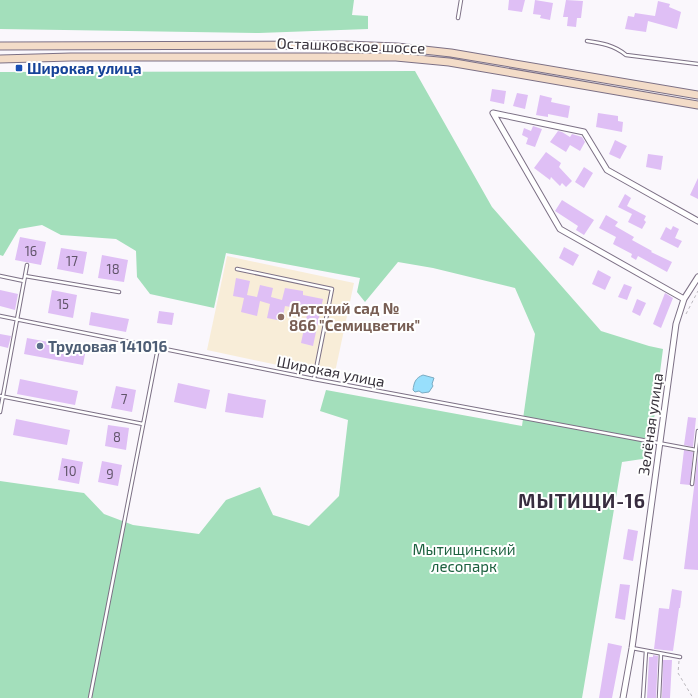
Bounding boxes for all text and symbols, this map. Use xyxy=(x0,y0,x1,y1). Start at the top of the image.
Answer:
street label: Осташковское шоссе xyxy=(276,33,426,57)
place label: Широкая улица xyxy=(27,59,141,77)
marker: Широкая улица xyxy=(14,63,24,73)
house number: 16 xyxy=(25,243,37,259)
house number: 17 xyxy=(66,253,78,269)
house number: 18 xyxy=(106,261,120,277)
house number: 15 xyxy=(57,296,69,312)
place label: Детский сад № 866 "Семицветик" xyxy=(289,299,420,334)
marker: Детский сад № 866 "Семицветик" xyxy=(276,312,286,322)
place label: Трудовая 141016 xyxy=(48,337,167,355)
marker: Трудовая 141016 xyxy=(35,341,45,351)
street label: Широкая улица xyxy=(275,352,387,391)
street label: Зелёная улица xyxy=(634,372,667,477)
house number: 7 xyxy=(121,391,128,407)
house number: 8 xyxy=(113,429,121,445)
house number: 10 xyxy=(63,463,77,479)
house number: 9 xyxy=(106,466,114,482)
district label: МЫТИЩИ-16 xyxy=(518,489,646,512)
park label: Мытищинский лесопарк xyxy=(412,540,516,575)

